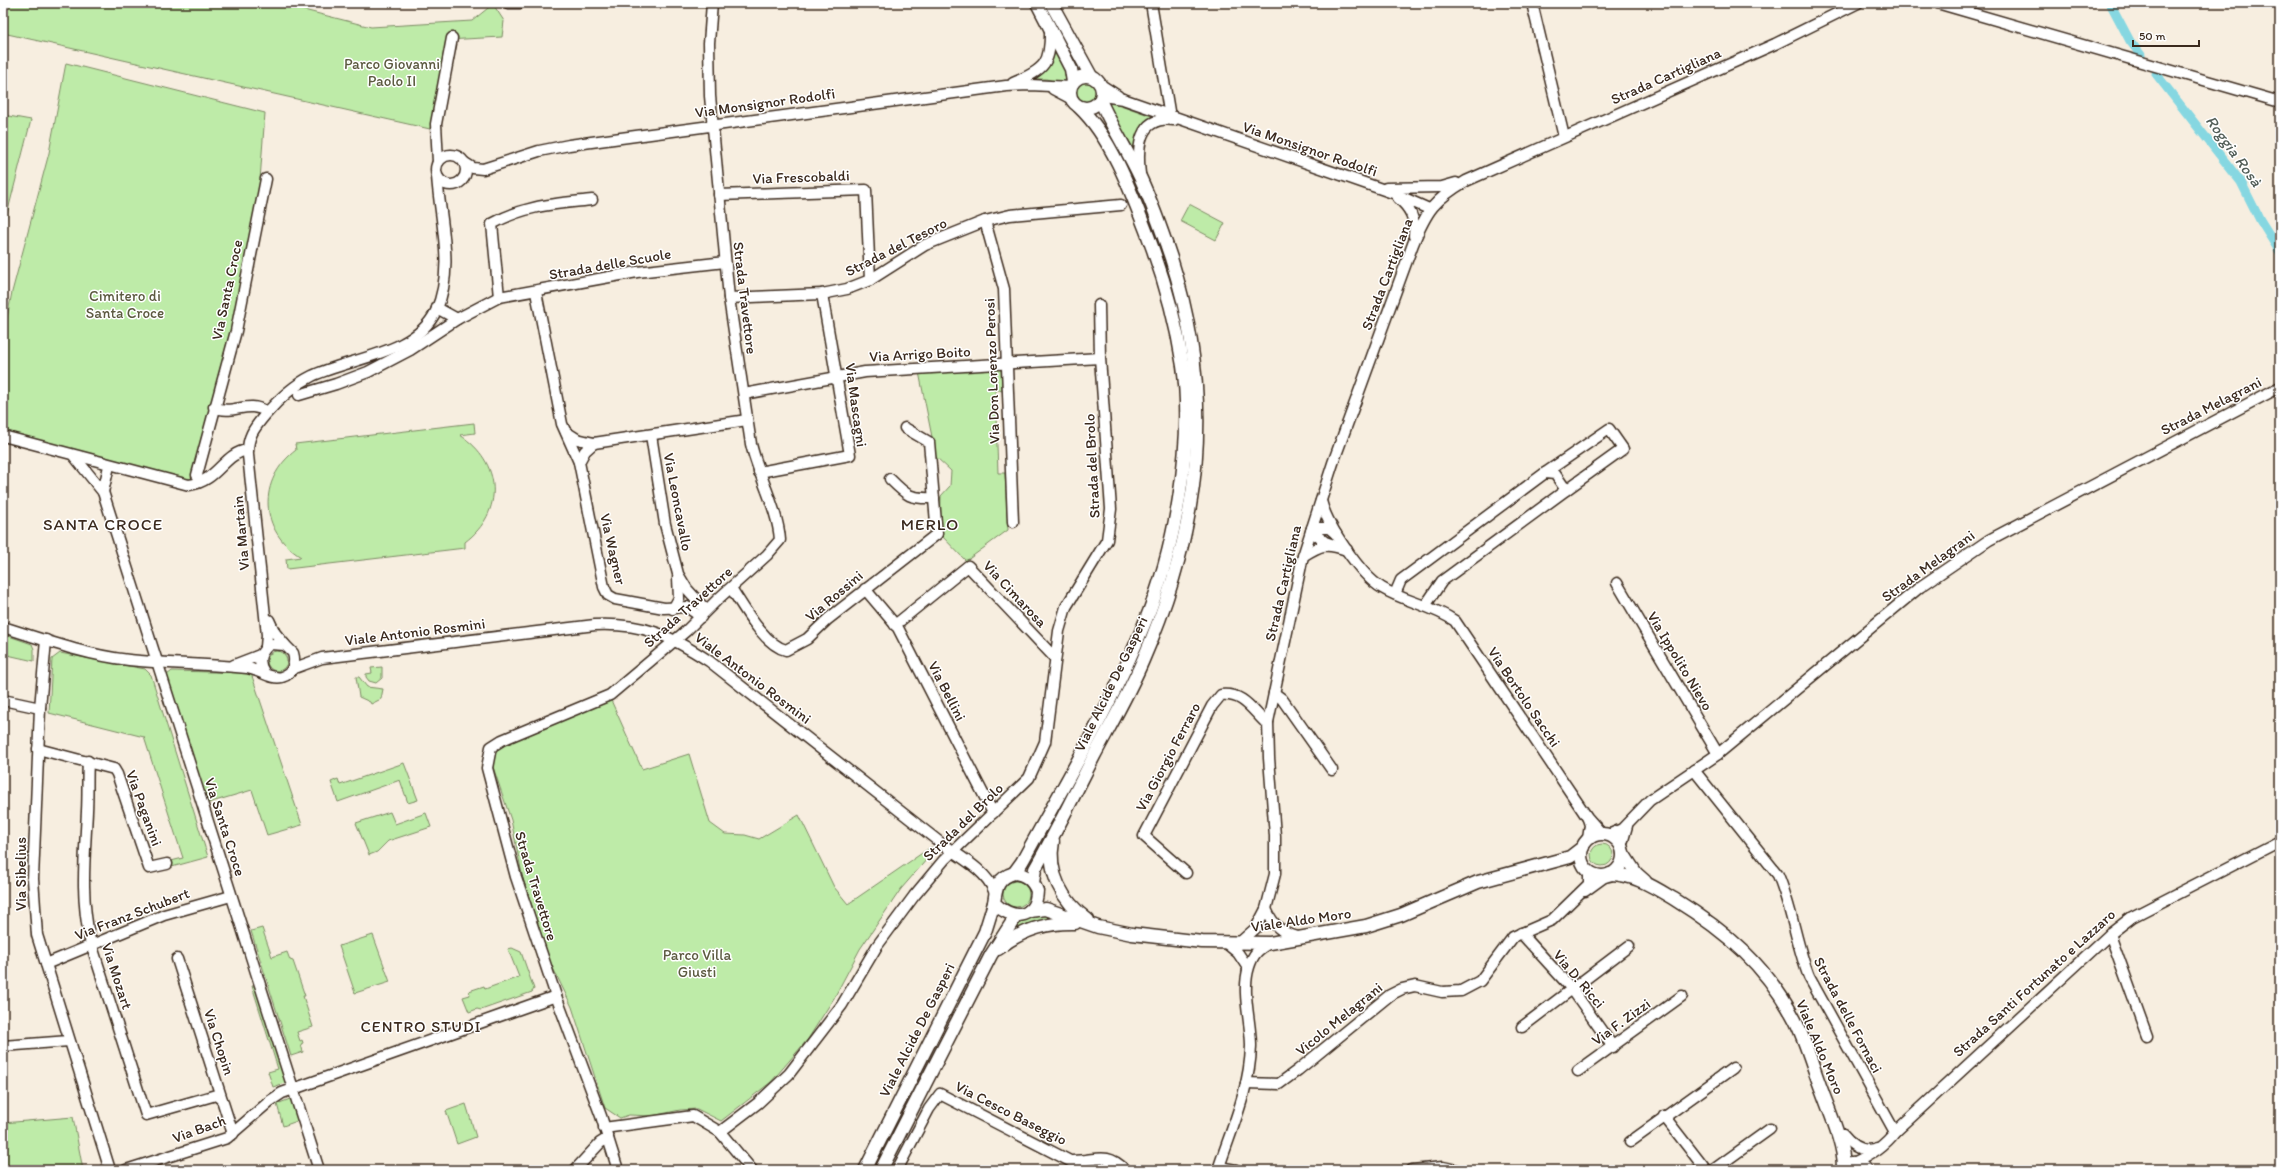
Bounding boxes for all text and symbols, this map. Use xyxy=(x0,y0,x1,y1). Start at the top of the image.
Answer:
scale bar xyxy=(2133,22,2199,48)
text: 50 m xyxy=(2139,29,2165,43)
street label: Strada Cartigliana xyxy=(1608,44,1724,108)
park label: Parco Giovanni Paolo II xyxy=(344,55,440,90)
street label: Via Monsignor Rodolfi xyxy=(694,84,836,122)
water label: Roggia Rosà xyxy=(2202,112,2267,191)
street label: Via Monsignor Rodolfi xyxy=(1240,117,1380,181)
street label: Via Frescobaldi xyxy=(752,166,850,188)
street label: Strada del Tesoro xyxy=(842,214,950,280)
street label: Strada Cartigliana xyxy=(1357,215,1417,333)
street label: Via Santa Croce xyxy=(208,238,246,342)
street label: Strada Travettore xyxy=(729,241,761,355)
street label: Strada delle Scuole xyxy=(548,244,672,284)
park label: Cimitero di Santa Croce xyxy=(86,287,164,322)
street label: Via Don Lorenzo Perosi xyxy=(980,298,1004,444)
street label: Via Arrigo Boito xyxy=(869,342,971,366)
street label: Via Mascagni xyxy=(841,362,871,448)
street label: Strada Melagrani xyxy=(2158,373,2264,439)
street label: Strada del Brolo xyxy=(1080,413,1104,519)
street label: Via Leoncavallo xyxy=(660,451,696,553)
street label: Via Martain xyxy=(229,494,253,571)
street label: Via Wagner xyxy=(596,511,630,587)
district label: SANTA CROCE xyxy=(43,514,163,534)
district label: MERLO xyxy=(901,514,959,534)
street label: Strada Cartigliana xyxy=(1261,523,1305,643)
street label: Strada Melagrani xyxy=(1878,526,1978,606)
street label: Via Cimarosa xyxy=(979,557,1051,631)
street label: Strada Travettore xyxy=(640,562,736,652)
street label: Via Rossini xyxy=(801,567,867,625)
street label: Via Ippolito Nievo xyxy=(1643,608,1717,714)
street label: Viale Antonio Rosmini xyxy=(344,614,486,650)
street label: Viale Alcide De Gasperi xyxy=(1070,614,1152,754)
street label: Viale Antonio Rosmini xyxy=(691,628,815,728)
street label: Via Bortolo Sacchi xyxy=(1484,644,1564,750)
street label: Via Bellini xyxy=(924,658,970,724)
street label: Via Giorgio Ferraro xyxy=(1132,700,1204,814)
street label: Via Paganini xyxy=(122,768,166,848)
street label: Via Santa Croce xyxy=(201,776,249,878)
street label: Strada del Brolo xyxy=(919,779,1007,865)
street label: Strada Travettore xyxy=(511,829,561,943)
street label: Via Sibelius xyxy=(12,837,30,911)
street label: Via Franz Schubert xyxy=(72,884,192,944)
street label: Viale Aldo Moro xyxy=(1250,904,1352,936)
street label: Strada Santi Fortunato e Lazzaro xyxy=(1949,905,2119,1061)
street label: Via Mozart xyxy=(98,940,136,1012)
park label: Parco Villa Giusti xyxy=(663,946,731,981)
street label: Via D. Ricci xyxy=(1549,946,1609,1012)
street label: Strada delle Fornaci xyxy=(1810,954,1886,1076)
street label: Viale Alcide De Gasperi xyxy=(875,960,959,1100)
street label: Vicolo Melagrani xyxy=(1292,978,1386,1060)
street label: Via F. Zizzi xyxy=(1588,995,1654,1049)
street label: Viale Aldo Moro xyxy=(1792,997,1848,1097)
street label: Via Chopin xyxy=(200,1007,238,1078)
district label: CENTRO STUDI xyxy=(361,1017,481,1036)
street label: Via Cesco Baseggio xyxy=(952,1077,1070,1149)
street label: Via Bach xyxy=(170,1111,228,1147)

